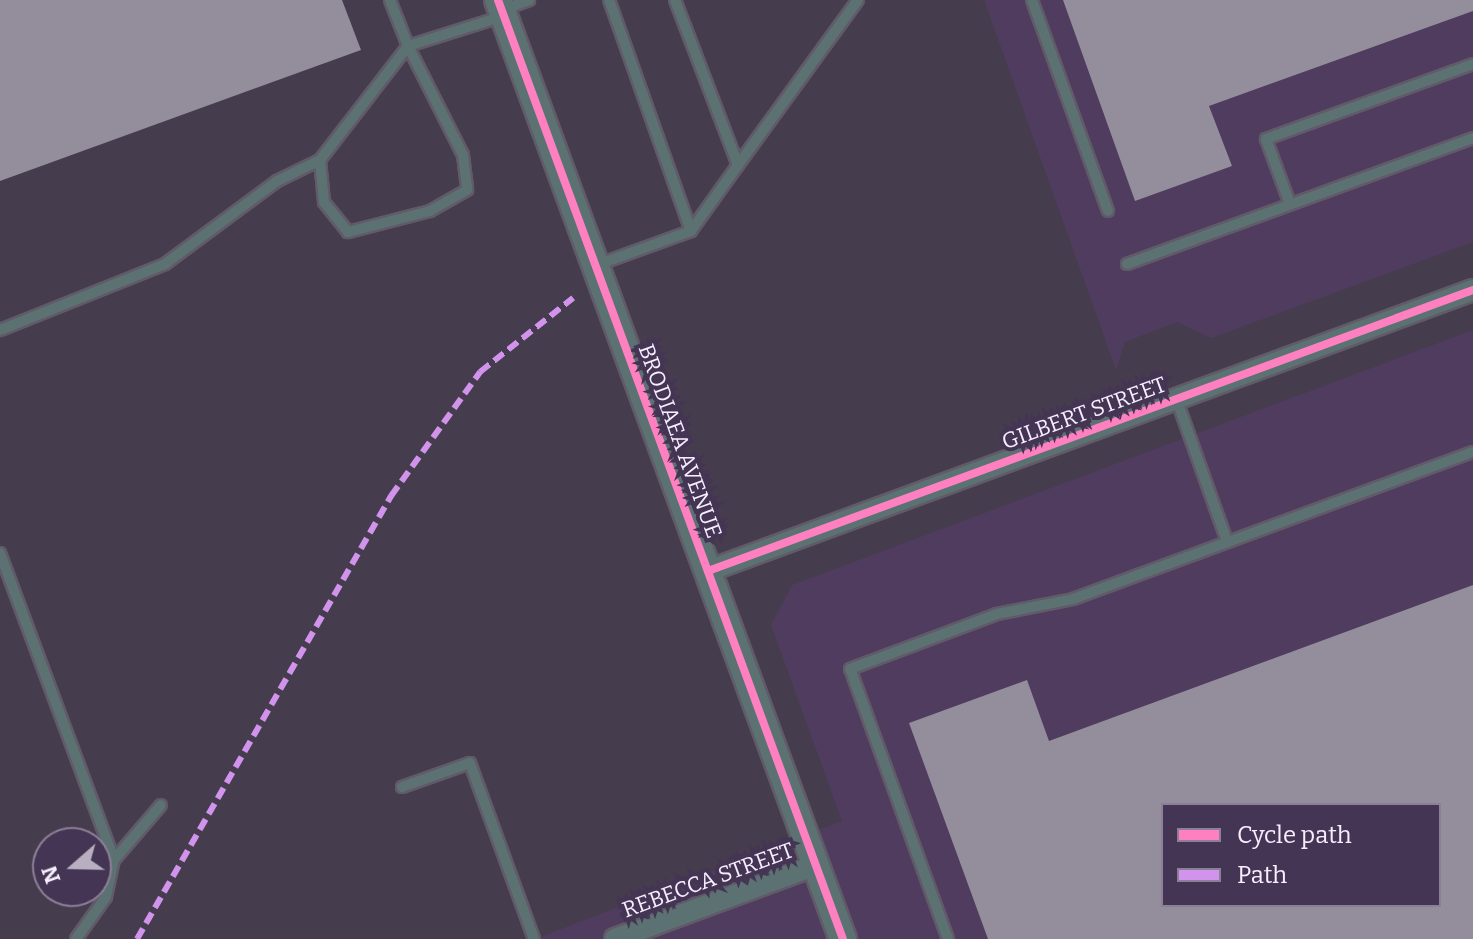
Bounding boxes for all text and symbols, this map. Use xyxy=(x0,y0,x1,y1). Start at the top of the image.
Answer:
street label: BRODIAEA AVENUE xyxy=(633,340,727,542)
street label: GILBERT STREET xyxy=(998,371,1170,455)
legend xyxy=(1161,803,1441,907)
text: Cycle path xyxy=(1237,821,1352,849)
north arrow xyxy=(32,827,112,907)
street label: REBECCA STREET xyxy=(619,837,797,923)
text: Path xyxy=(1237,861,1287,889)
text: N xyxy=(35,862,66,887)

